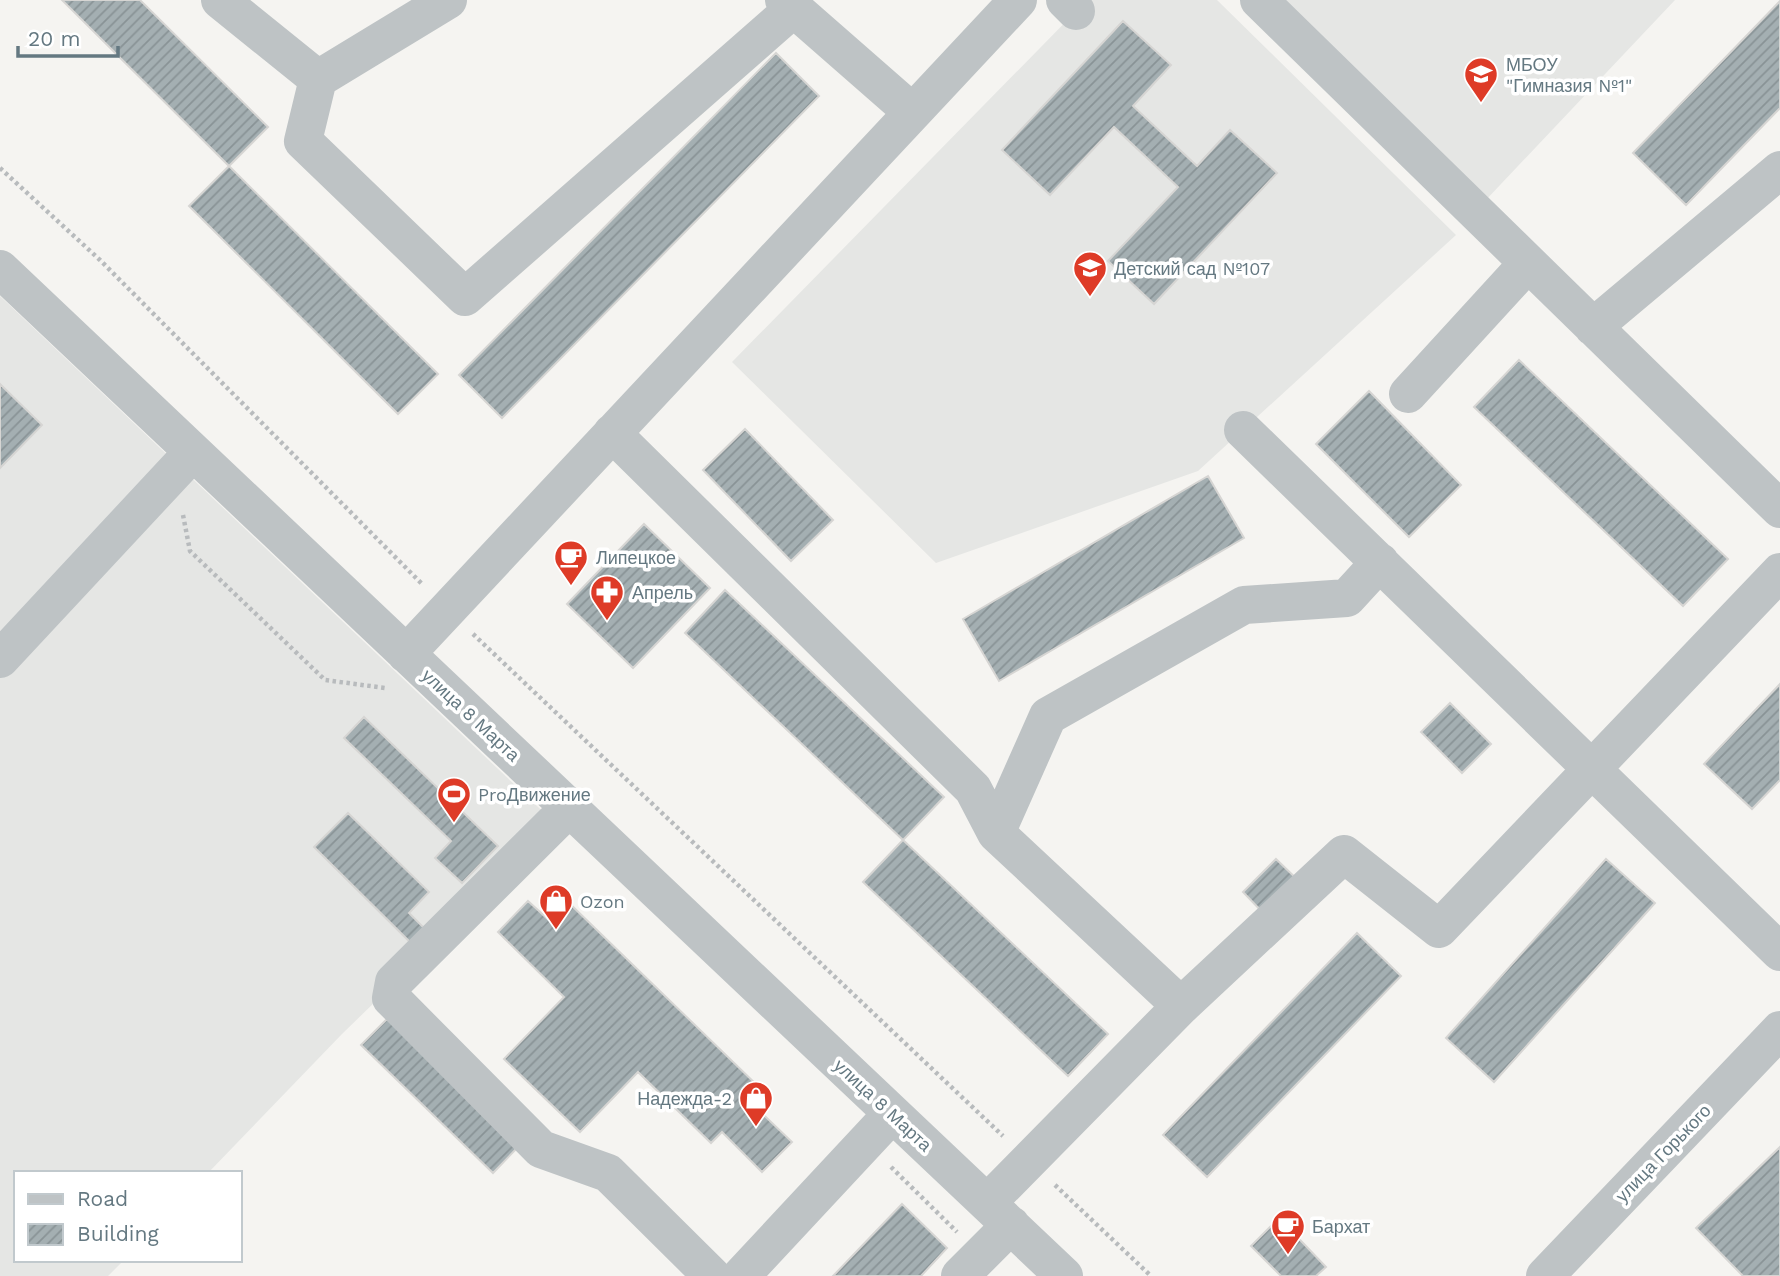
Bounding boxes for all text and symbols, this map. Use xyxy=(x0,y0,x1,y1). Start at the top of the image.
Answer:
scale bar xyxy=(18,14,117,58)
text: 20 m xyxy=(28,26,80,51)
place label: МБОУ "Гимназия №1" xyxy=(1506,54,1632,96)
school or university icon: МБОУ "Гимназия №1" xyxy=(1462,55,1500,104)
school or university icon: Детский сад №107 xyxy=(1071,249,1109,298)
place label: Детский сад №107 xyxy=(1114,258,1270,279)
cafe icon: Липецкое xyxy=(552,538,590,587)
place label: Липецкое xyxy=(596,547,676,568)
pharmacy icon: Апрель xyxy=(588,573,626,622)
place label: Апрель xyxy=(632,582,693,603)
street label: улица 8 Марта xyxy=(418,664,525,766)
sports icon: ProДвижение xyxy=(435,775,473,824)
place label: ProДвижение xyxy=(478,784,591,805)
shop icon: Ozon xyxy=(537,882,575,931)
place label: Ozon xyxy=(580,891,625,912)
street label: улица 8 Марта xyxy=(830,1054,937,1156)
shop icon: Надежда-2 xyxy=(737,1079,775,1128)
place label: Надежда-2 xyxy=(637,1088,732,1109)
street label: улица Горького xyxy=(1611,1100,1715,1206)
legend xyxy=(14,1171,242,1262)
text: Road xyxy=(77,1186,128,1211)
cafe icon: Бархат xyxy=(1269,1207,1307,1256)
place label: Бархат xyxy=(1312,1216,1370,1237)
text: Building xyxy=(77,1221,159,1246)

